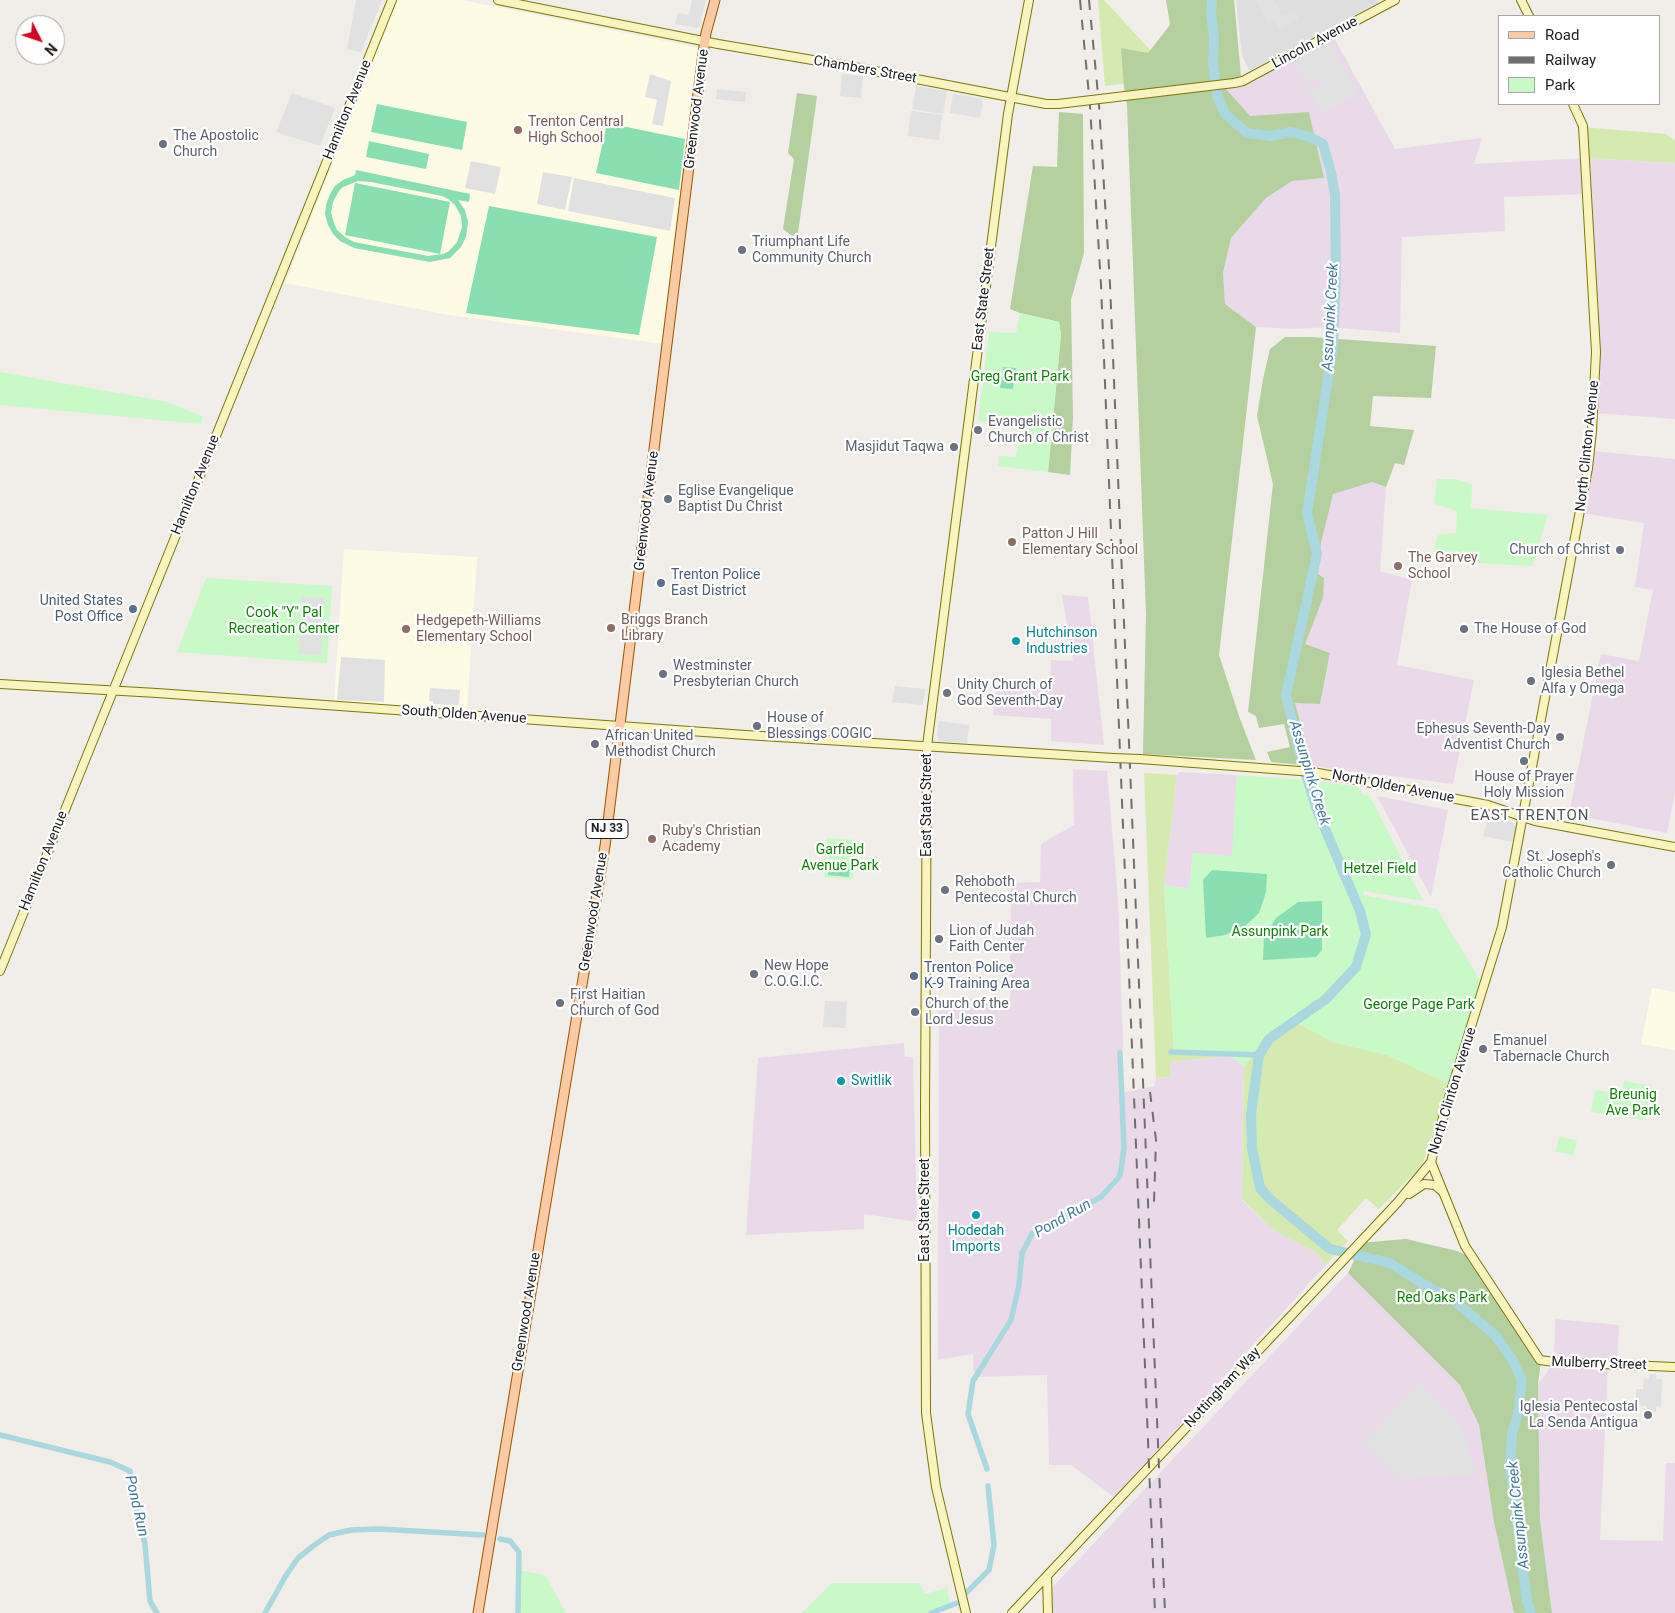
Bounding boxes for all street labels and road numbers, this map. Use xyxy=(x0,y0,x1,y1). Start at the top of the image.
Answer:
street label: Lincoln Avenue xyxy=(1269,13,1361,73)
street label: Greenwood Avenue xyxy=(681,48,713,170)
street label: Chambers Street xyxy=(812,53,918,87)
street label: Hamilton Avenue xyxy=(320,58,376,162)
street label: East State Street xyxy=(969,246,999,352)
street label: North Clinton Avenue xyxy=(1573,380,1603,512)
street label: Hamilton Avenue xyxy=(168,433,224,537)
street label: Greenwood Avenue xyxy=(631,450,663,572)
street label: South Olden Avenue xyxy=(401,702,527,728)
street label: East State Street xyxy=(919,753,935,857)
street label: North Olden Avenue xyxy=(1330,767,1456,807)
street label: Hamilton Avenue xyxy=(16,809,72,913)
road number: NJ 33 xyxy=(586,820,628,839)
street label: Greenwood Avenue xyxy=(576,851,612,973)
street label: North Clinton Avenue xyxy=(1426,1025,1480,1157)
street label: East State Street xyxy=(917,1158,933,1262)
street label: Greenwood Avenue xyxy=(509,1251,545,1373)
street label: Nottingham Way xyxy=(1182,1344,1264,1432)
street label: Mulberry Street xyxy=(1551,1354,1647,1374)

